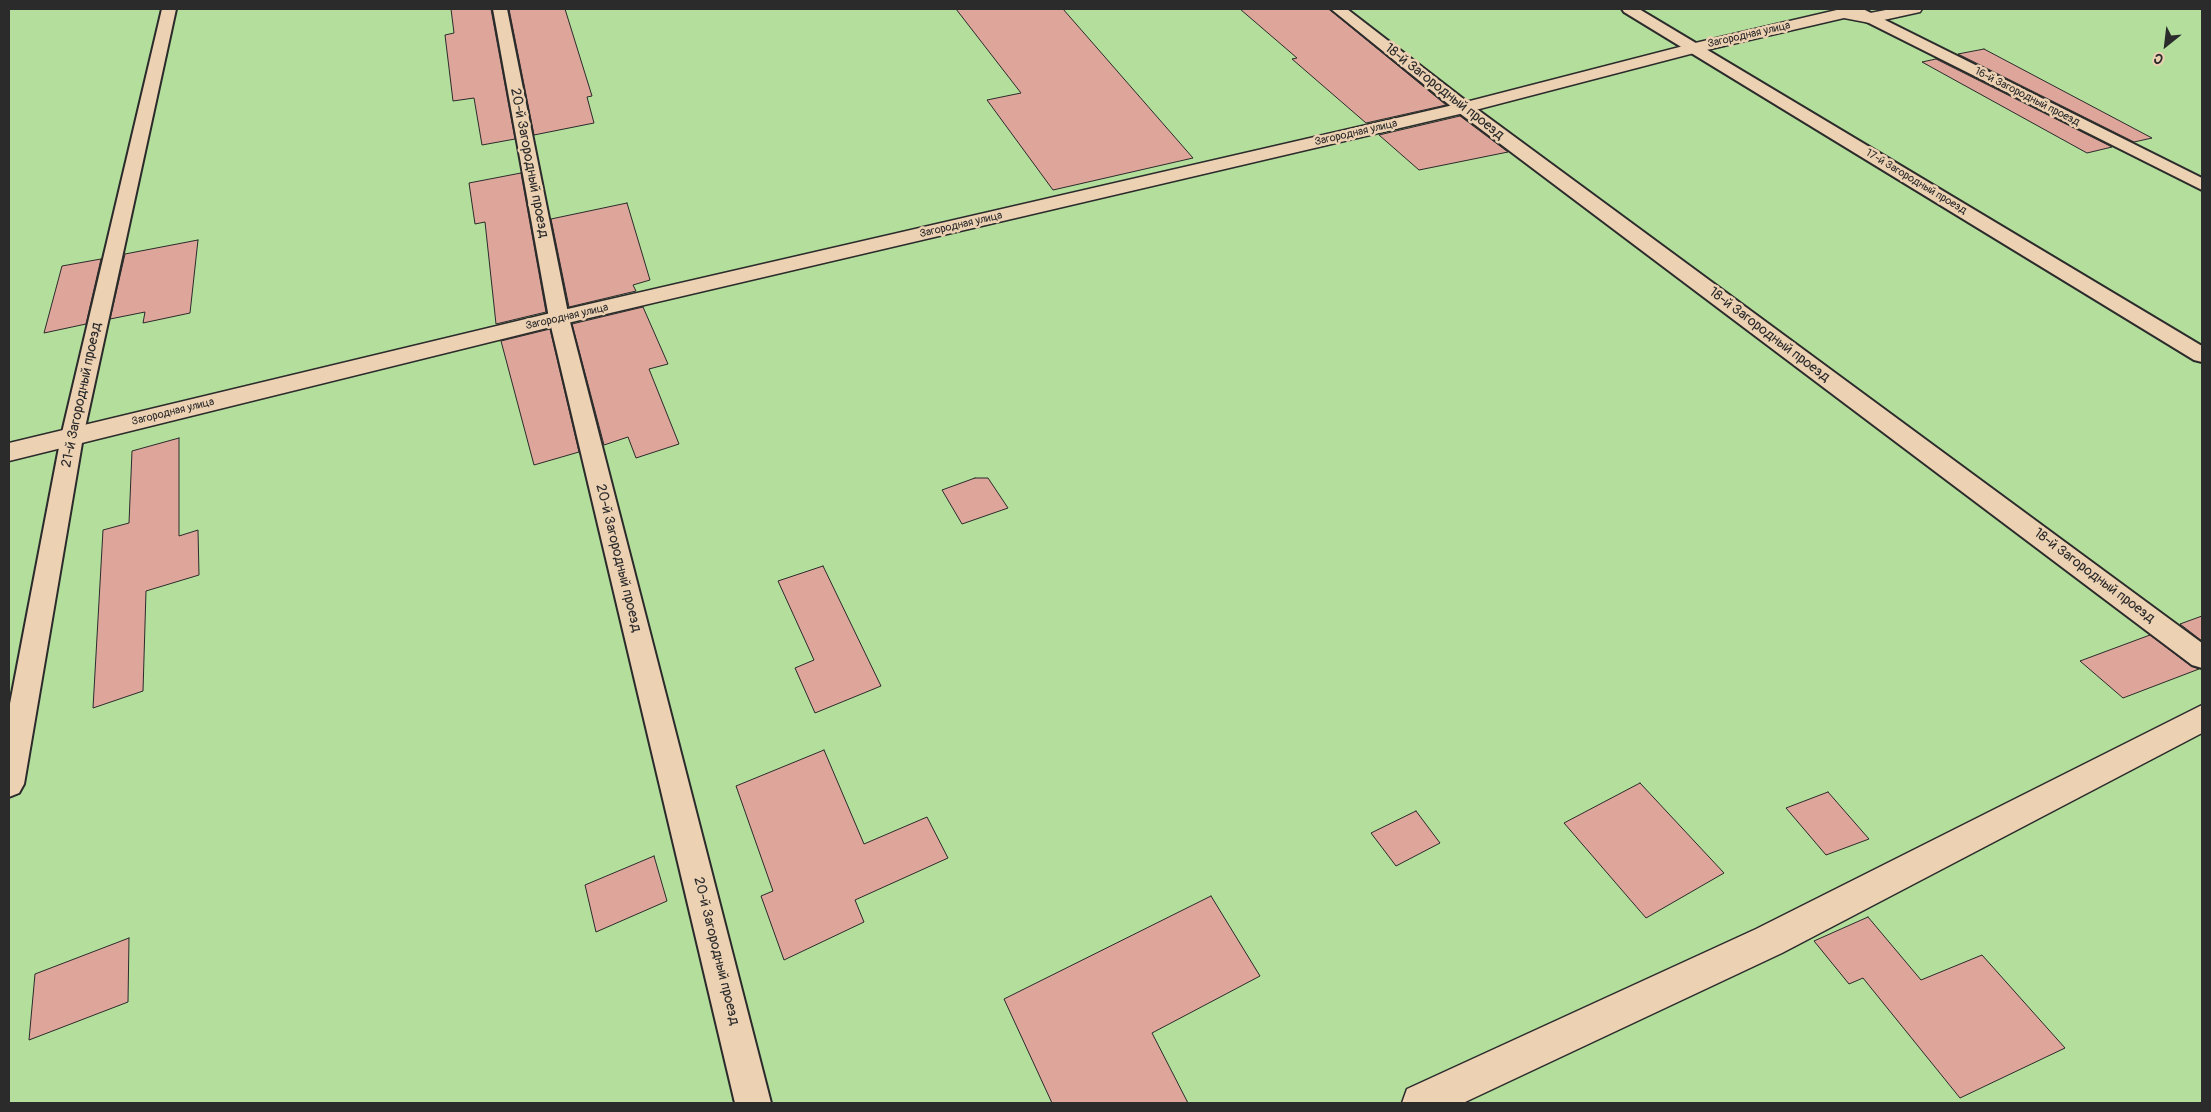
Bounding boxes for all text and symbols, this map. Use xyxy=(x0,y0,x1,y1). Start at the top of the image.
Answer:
street label: Загородная улица xyxy=(1706,19,1792,51)
north arrow xyxy=(2141,20,2191,70)
street label: 18-й Загородный проезд xyxy=(1381,40,1507,144)
text: С xyxy=(2151,49,2166,68)
street label: 16-й Загородный проезд xyxy=(1972,65,2082,129)
street label: 20-й Загородный проезд xyxy=(506,87,552,239)
street label: Загородная улица xyxy=(1313,117,1399,149)
street label: 17-й Загородный проезд xyxy=(1863,147,1969,217)
street label: Загородная улица xyxy=(918,209,1004,241)
street label: 18-й Загородный проезд xyxy=(1705,284,1833,386)
street label: Загородная улица xyxy=(524,301,610,333)
street label: 21-й Загородный проезд xyxy=(58,321,106,469)
street label: Загородная улица xyxy=(130,395,216,429)
street label: 20-й Загородный проезд xyxy=(591,482,645,634)
street label: 18-й Загородный проезд xyxy=(2030,525,2158,627)
street label: 20-й Загородный проезд xyxy=(689,875,743,1027)

